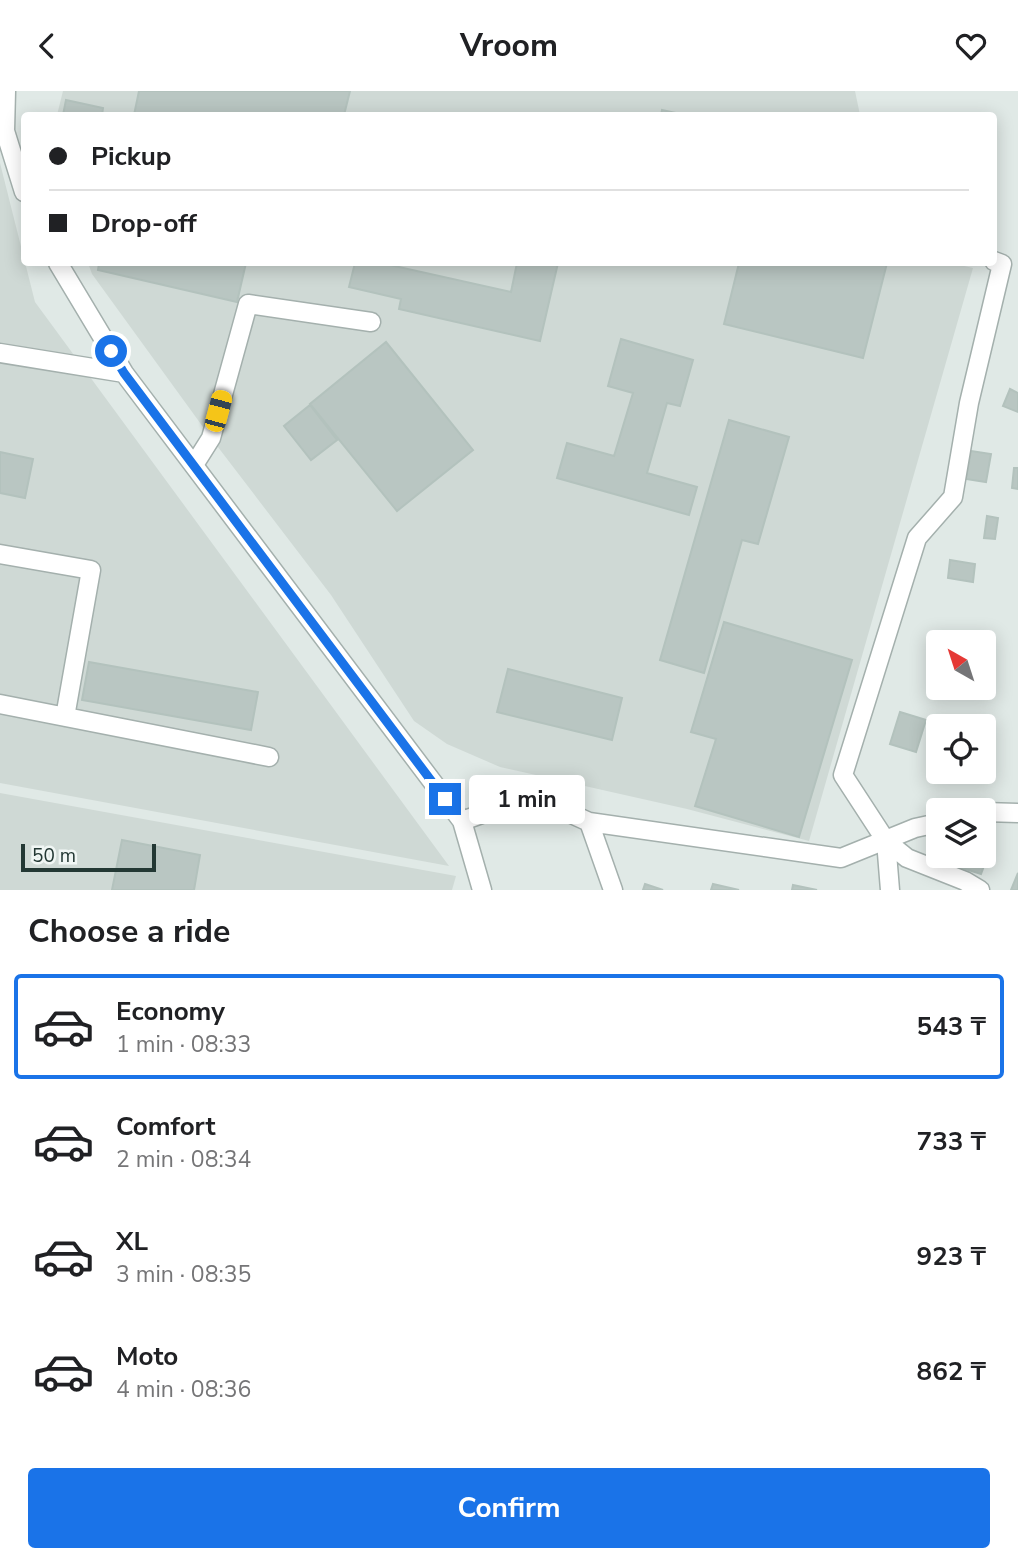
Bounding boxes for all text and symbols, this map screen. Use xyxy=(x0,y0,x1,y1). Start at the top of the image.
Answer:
text: Vroom xyxy=(460,24,558,67)
icon: back xyxy=(28,27,66,65)
icon: heart xyxy=(952,27,990,65)
text: Pickup xyxy=(91,139,171,174)
text: Drop-off xyxy=(91,206,197,241)
route start xyxy=(95,335,127,367)
car xyxy=(203,388,234,434)
north arrow xyxy=(926,630,996,700)
map controls xyxy=(926,630,996,868)
button: locate xyxy=(926,714,996,784)
callout: 1 min xyxy=(470,775,585,823)
route end xyxy=(429,783,461,815)
text: 1 min xyxy=(497,784,557,815)
button: layers xyxy=(926,798,996,868)
scale bar xyxy=(21,841,156,873)
text: 50 m xyxy=(32,843,76,869)
text: Choose a ride xyxy=(28,910,230,953)
text: Economy xyxy=(116,994,225,1029)
icon: car xyxy=(32,995,95,1058)
text: 543 ₸ xyxy=(917,1009,986,1044)
text: 1 min · 08:33 xyxy=(116,1029,251,1060)
text: Comfort xyxy=(116,1109,216,1144)
icon: car xyxy=(32,1110,95,1173)
text: 733 ₸ xyxy=(917,1124,986,1159)
text: 2 min · 08:34 xyxy=(116,1144,251,1175)
text: XL xyxy=(116,1224,148,1259)
icon: car xyxy=(32,1225,95,1288)
text: 923 ₸ xyxy=(917,1239,986,1274)
text: 3 min · 08:35 xyxy=(116,1259,251,1290)
text: Moto xyxy=(116,1339,178,1374)
icon: car xyxy=(32,1340,95,1403)
text: 862 ₸ xyxy=(917,1354,986,1389)
text: 4 min · 08:36 xyxy=(116,1374,251,1405)
button: Confirm xyxy=(28,1468,990,1548)

